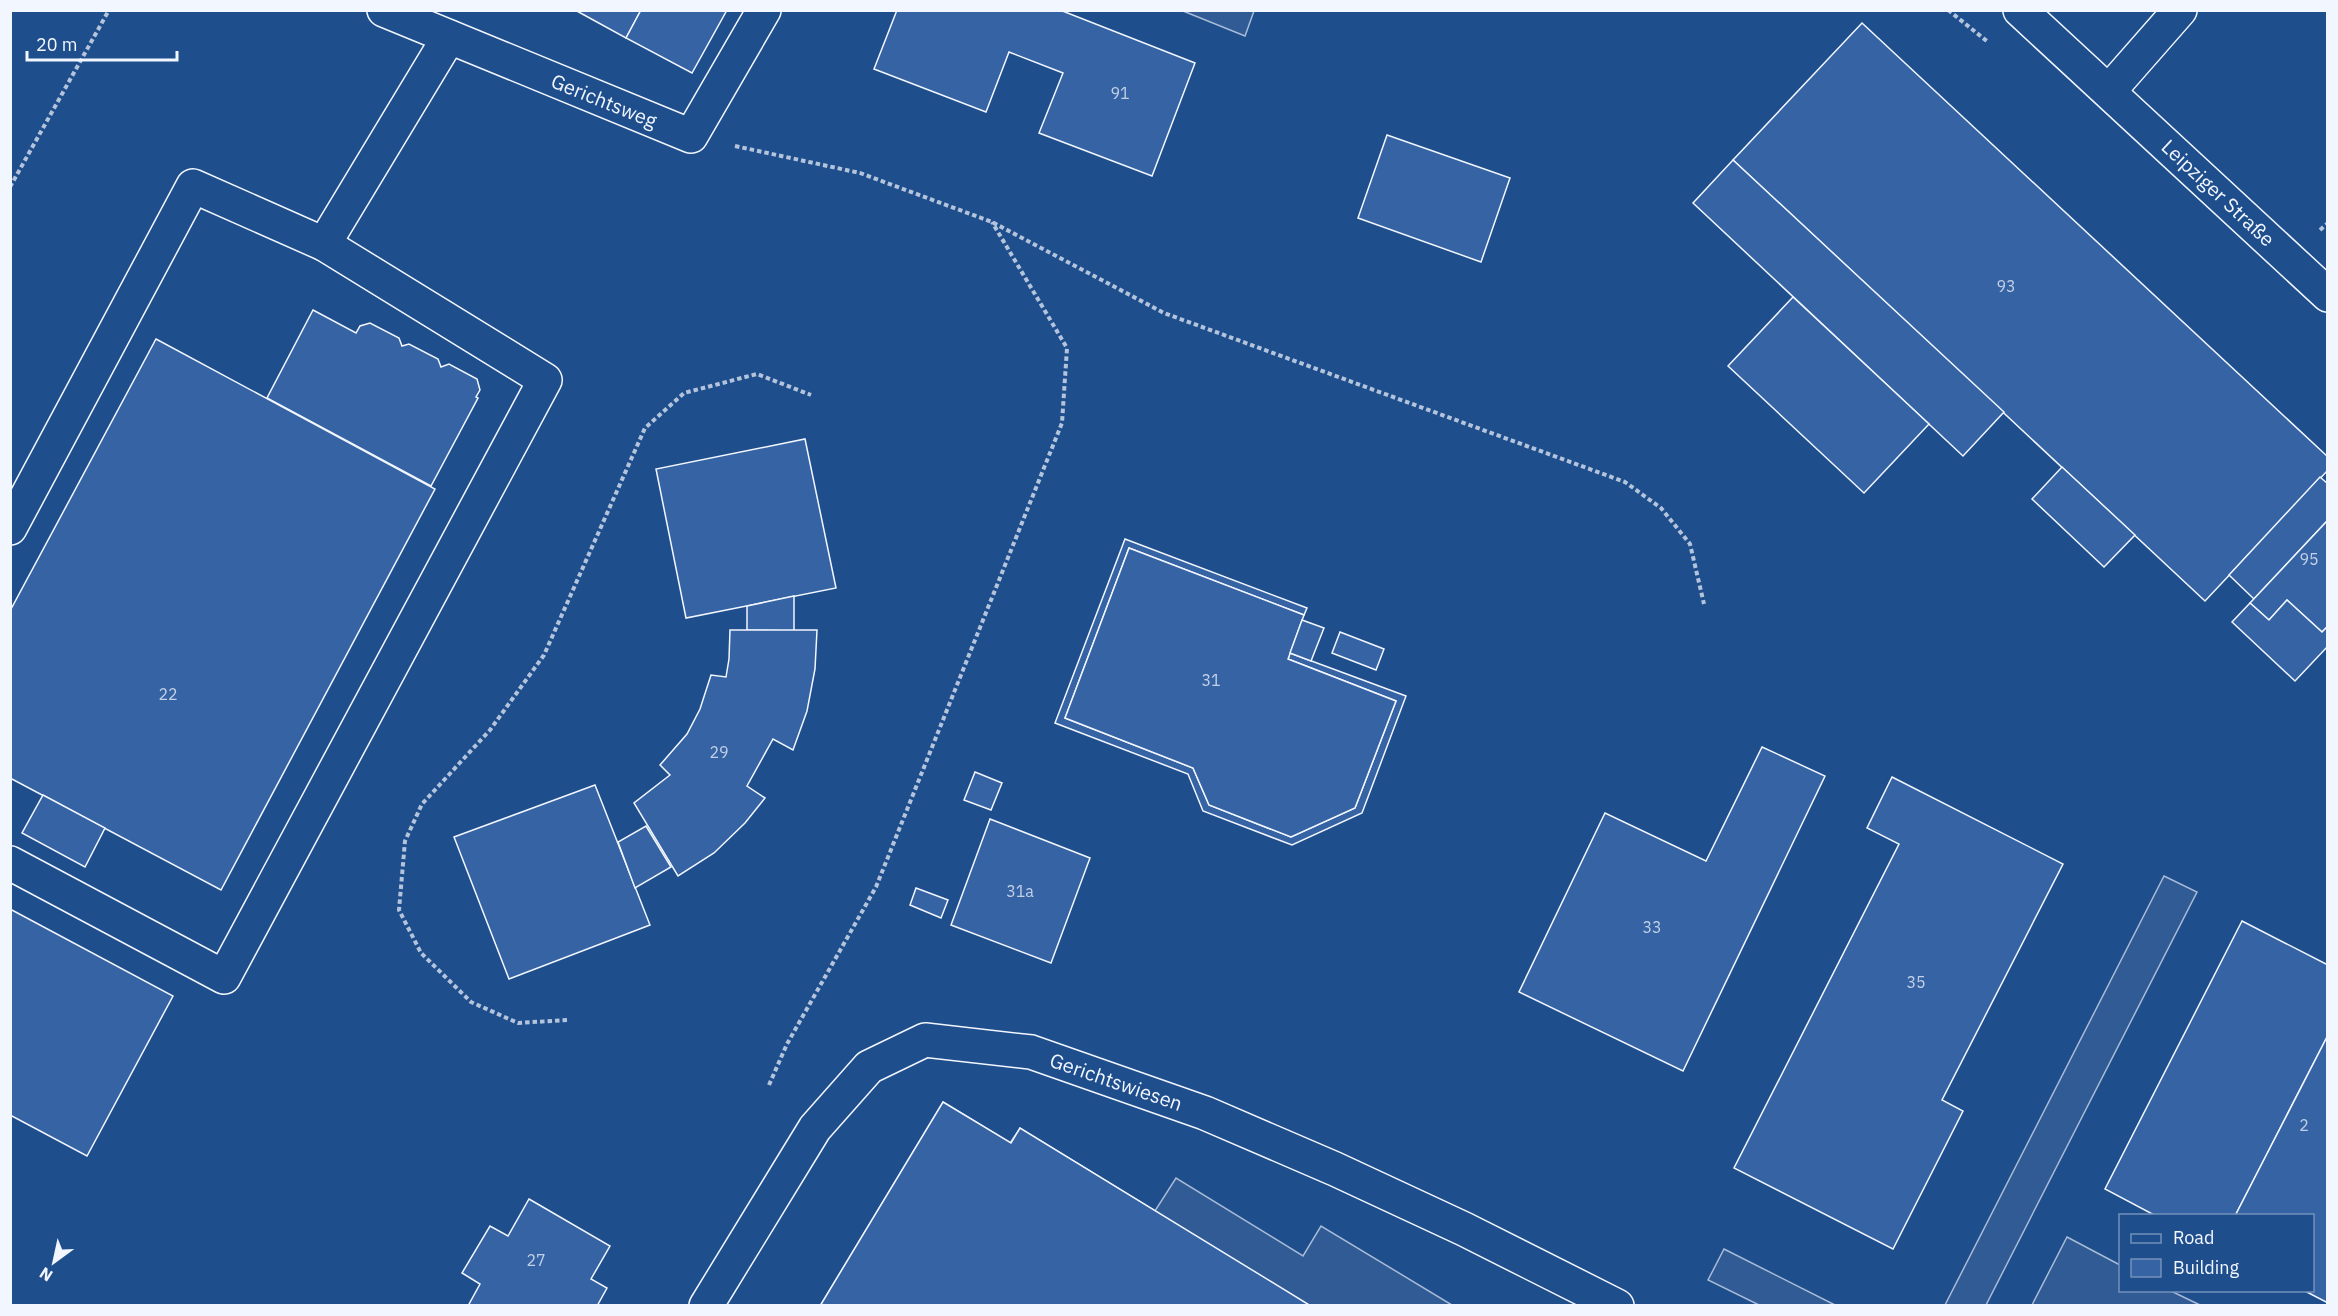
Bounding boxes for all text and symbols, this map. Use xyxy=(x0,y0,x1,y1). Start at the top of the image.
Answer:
scale bar xyxy=(27,24,177,62)
text: 20 m xyxy=(36,33,78,56)
street label: Gerichtsweg xyxy=(547,67,662,134)
house number: 91 xyxy=(1110,83,1130,103)
street label: Leipziger Straße xyxy=(2156,133,2281,252)
house number: 93 xyxy=(1996,276,2016,296)
house number: 95 xyxy=(2299,549,2319,569)
house number: 31 xyxy=(1201,670,1221,690)
house number: 22 xyxy=(158,684,178,704)
house number: 29 xyxy=(709,742,729,762)
house number: 31a xyxy=(1006,881,1034,901)
house number: 33 xyxy=(1642,917,1662,937)
house number: 35 xyxy=(1906,972,1926,992)
street label: Gerichtswiesen xyxy=(1046,1046,1186,1117)
house number: 2 xyxy=(2299,1115,2309,1135)
legend xyxy=(2119,1214,2314,1292)
text: Road xyxy=(2173,1226,2214,1249)
north arrow xyxy=(24,1232,84,1292)
house number: 27 xyxy=(526,1250,546,1270)
text: Building xyxy=(2173,1256,2240,1279)
text: N xyxy=(36,1263,56,1286)

